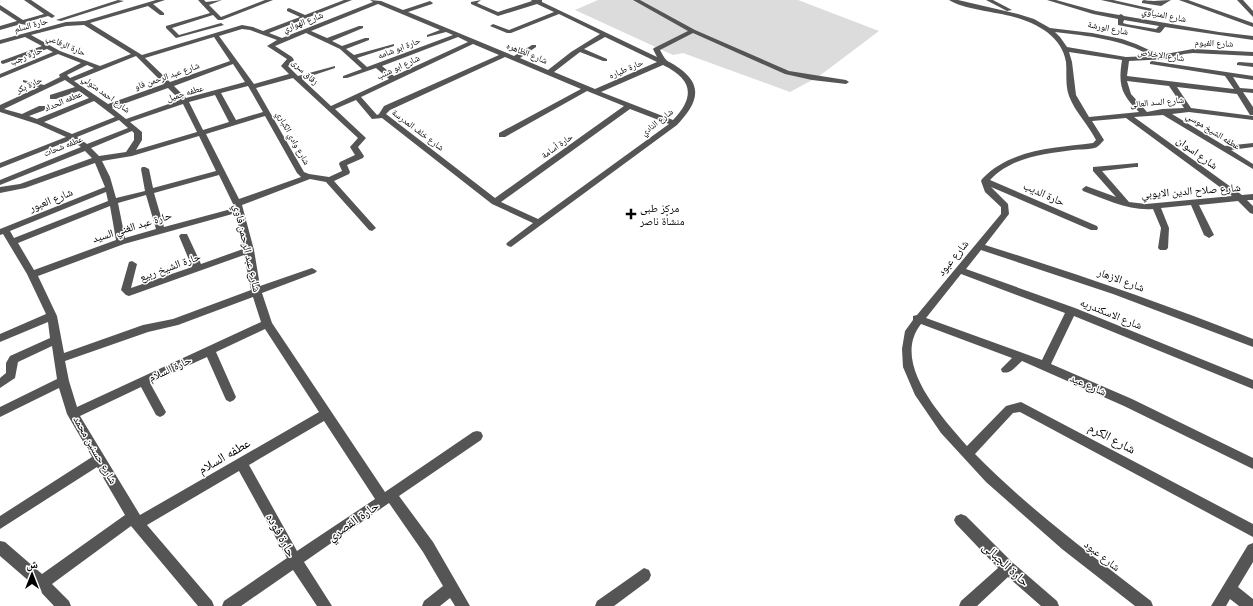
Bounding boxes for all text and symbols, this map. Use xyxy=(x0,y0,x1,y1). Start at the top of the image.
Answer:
street label: شارع المنياوي xyxy=(1141,6,1187,26)
street label: شارع الهواري xyxy=(282,10,325,36)
street label: حارة السلم xyxy=(13,16,49,35)
street label: شارع الورشة xyxy=(1087,19,1129,38)
street label: حارة الرفاعي xyxy=(44,32,87,60)
street label: حارة ابو شامه xyxy=(376,35,422,61)
street label: شارع الفيوم xyxy=(1194,37,1234,51)
street label: شارع الظاهره xyxy=(505,40,549,67)
street label: حارة رجب xyxy=(8,45,44,67)
street label: شارع الإخلاص xyxy=(1137,47,1185,64)
street label: شارع ابو شنب xyxy=(375,53,422,82)
street label: زقاق سرى xyxy=(290,57,321,87)
street label: حارة طياره xyxy=(607,57,645,81)
street label: شارع عبد الرحمن فاو xyxy=(133,60,201,93)
street label: شارع احمد متولي xyxy=(79,73,132,117)
street label: حارة بكر xyxy=(13,75,44,96)
street label: عطفه جميل xyxy=(165,83,205,103)
street label: عطفه الحداد xyxy=(43,88,84,113)
street label: شارع السد العالى xyxy=(1130,95,1184,110)
street label: شارع النادي xyxy=(639,106,676,139)
street label: شارع خلف المدرسة xyxy=(389,107,446,154)
street label: شارع وادي الكباري xyxy=(272,110,312,168)
street label: عطفه الشيخ موسي xyxy=(1183,110,1242,154)
street label: حارة أسامة xyxy=(539,131,575,160)
street label: عطفه شحات xyxy=(42,133,84,158)
street label: شارع اسوان xyxy=(1174,134,1220,172)
street label: حارة الديب xyxy=(1021,179,1067,209)
street label: شارع صلاح الدين الايوبي xyxy=(1141,181,1241,203)
street label: شارع العبور xyxy=(26,185,75,215)
place label: مركز طبى منشأة ناصر xyxy=(639,202,684,228)
street label: شارع عبد الرحمن فاوي xyxy=(229,203,263,294)
marker: مركز طبى منشأة ناصر xyxy=(625,208,637,220)
street label: حارة عبد الغني السيد xyxy=(91,209,174,247)
street label: شارع عبود xyxy=(935,238,971,278)
street label: حارة الشيخ ربيع xyxy=(138,250,202,284)
street label: شارع الازهار xyxy=(1095,265,1146,294)
street label: شارع الاسكندريه xyxy=(1078,296,1144,332)
street label: حارة السلام xyxy=(147,353,193,385)
street label: شارع عيد xyxy=(1068,371,1108,399)
street label: شارع حسنين محمد xyxy=(70,414,120,486)
street label: شارع الكرم xyxy=(1085,419,1138,458)
street label: عطفه السلام xyxy=(195,435,254,478)
street label: حارة القصري xyxy=(324,498,384,547)
street label: حارة فوده xyxy=(262,511,299,560)
street label: شارع عبود xyxy=(1081,538,1123,574)
street label: حارة الجبالى xyxy=(979,539,1032,590)
north arrow xyxy=(12,554,52,594)
text: ش xyxy=(26,558,38,572)

